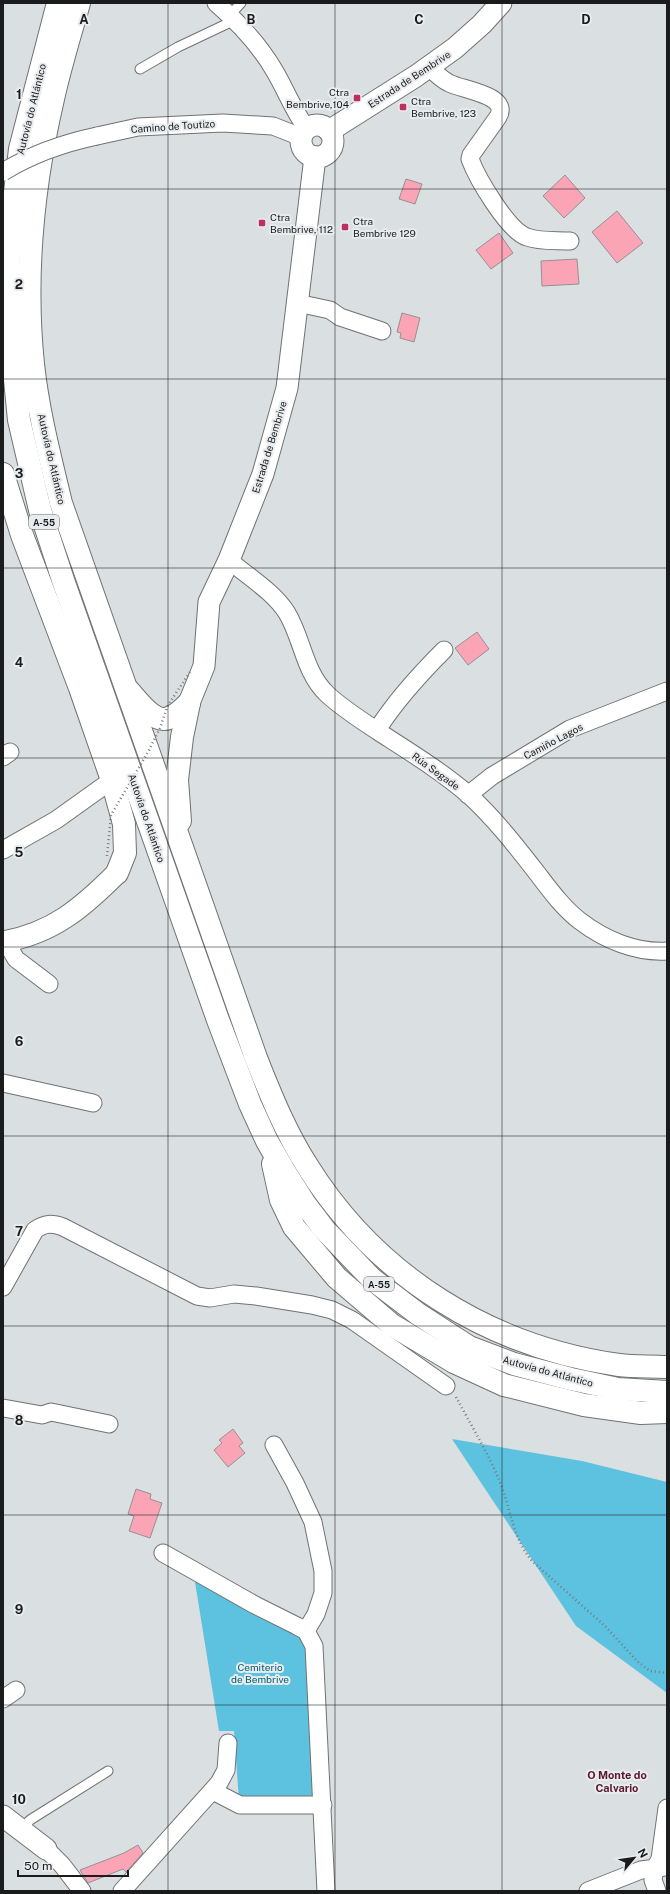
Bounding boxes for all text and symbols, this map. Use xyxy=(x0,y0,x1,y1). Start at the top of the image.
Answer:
text: A xyxy=(79,12,89,27)
text: B xyxy=(247,12,256,27)
text: C xyxy=(414,12,424,27)
text: D xyxy=(581,12,591,27)
street label: Estrada de Bembrive xyxy=(365,48,453,110)
street label: Autovía do Atlántico xyxy=(14,62,48,156)
place label: Ctra Bembrive,104 xyxy=(286,86,349,110)
text: 1 xyxy=(16,87,22,102)
marker: Ctra Bembrive,104 xyxy=(352,93,362,103)
place label: Ctra Bembrive, 123 xyxy=(411,95,476,119)
marker: Ctra Bembrive, 123 xyxy=(398,102,408,112)
street label: Camino de Toutizo xyxy=(130,117,216,135)
place label: Ctra Bembrive, 112 xyxy=(270,211,333,235)
place label: Ctra Bembrive 129 xyxy=(353,215,416,239)
marker: Ctra Bembrive, 112 xyxy=(257,218,267,228)
marker: Ctra Bembrive 129 xyxy=(340,222,350,232)
text: 2 xyxy=(15,277,23,292)
street label: Estrada de Bembrive xyxy=(249,399,289,495)
street label: Autovía do Atlántico xyxy=(36,412,68,506)
text: 3 xyxy=(15,466,24,481)
road number: A-55 xyxy=(29,515,59,529)
text: 4 xyxy=(15,655,24,670)
street label: Camiño Lagos xyxy=(521,720,585,762)
street label: Rúa Segade xyxy=(410,750,462,793)
street label: Autovía do Atlántico xyxy=(126,772,168,864)
text: 5 xyxy=(15,845,24,860)
text: 6 xyxy=(15,1034,24,1049)
text: 7 xyxy=(15,1224,23,1239)
road number: A-55 xyxy=(364,1277,394,1291)
street label: Autovía do Atlántico xyxy=(501,1353,595,1389)
text: 8 xyxy=(15,1413,24,1428)
text: 9 xyxy=(15,1602,23,1617)
park label: Cemiterio de Bembrive xyxy=(231,1661,289,1685)
district label: O Monte do Calvario xyxy=(587,1769,647,1794)
text: 10 xyxy=(12,1792,26,1807)
north arrow xyxy=(614,1838,654,1878)
text: N xyxy=(635,1846,650,1860)
scale bar xyxy=(18,1852,128,1878)
text: 50 m xyxy=(24,1859,52,1873)

